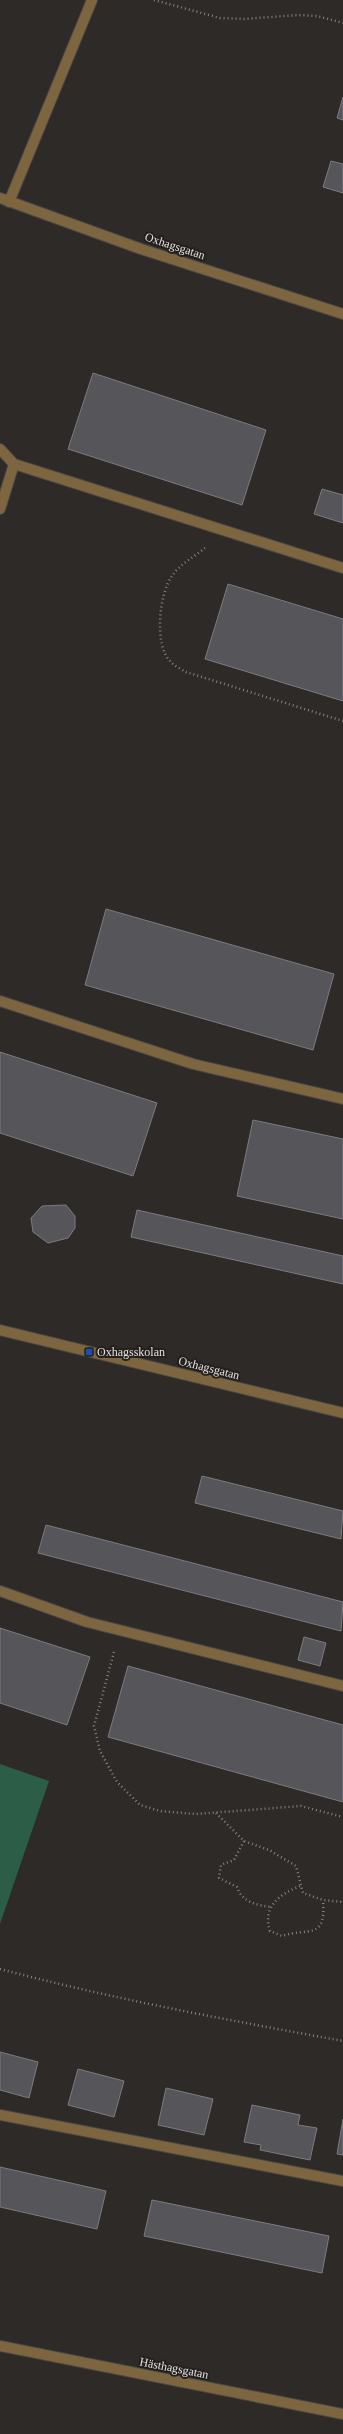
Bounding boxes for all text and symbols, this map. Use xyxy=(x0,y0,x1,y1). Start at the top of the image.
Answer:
street label: Oxhagsgatan xyxy=(143,230,207,262)
place label: Oxhagsskolan xyxy=(97,1345,165,1359)
marker: Oxhagsskolan xyxy=(84,1347,94,1357)
street label: Oxhagsgatan xyxy=(177,1354,241,1382)
street label: Hästhagsgatan xyxy=(138,2354,210,2382)

